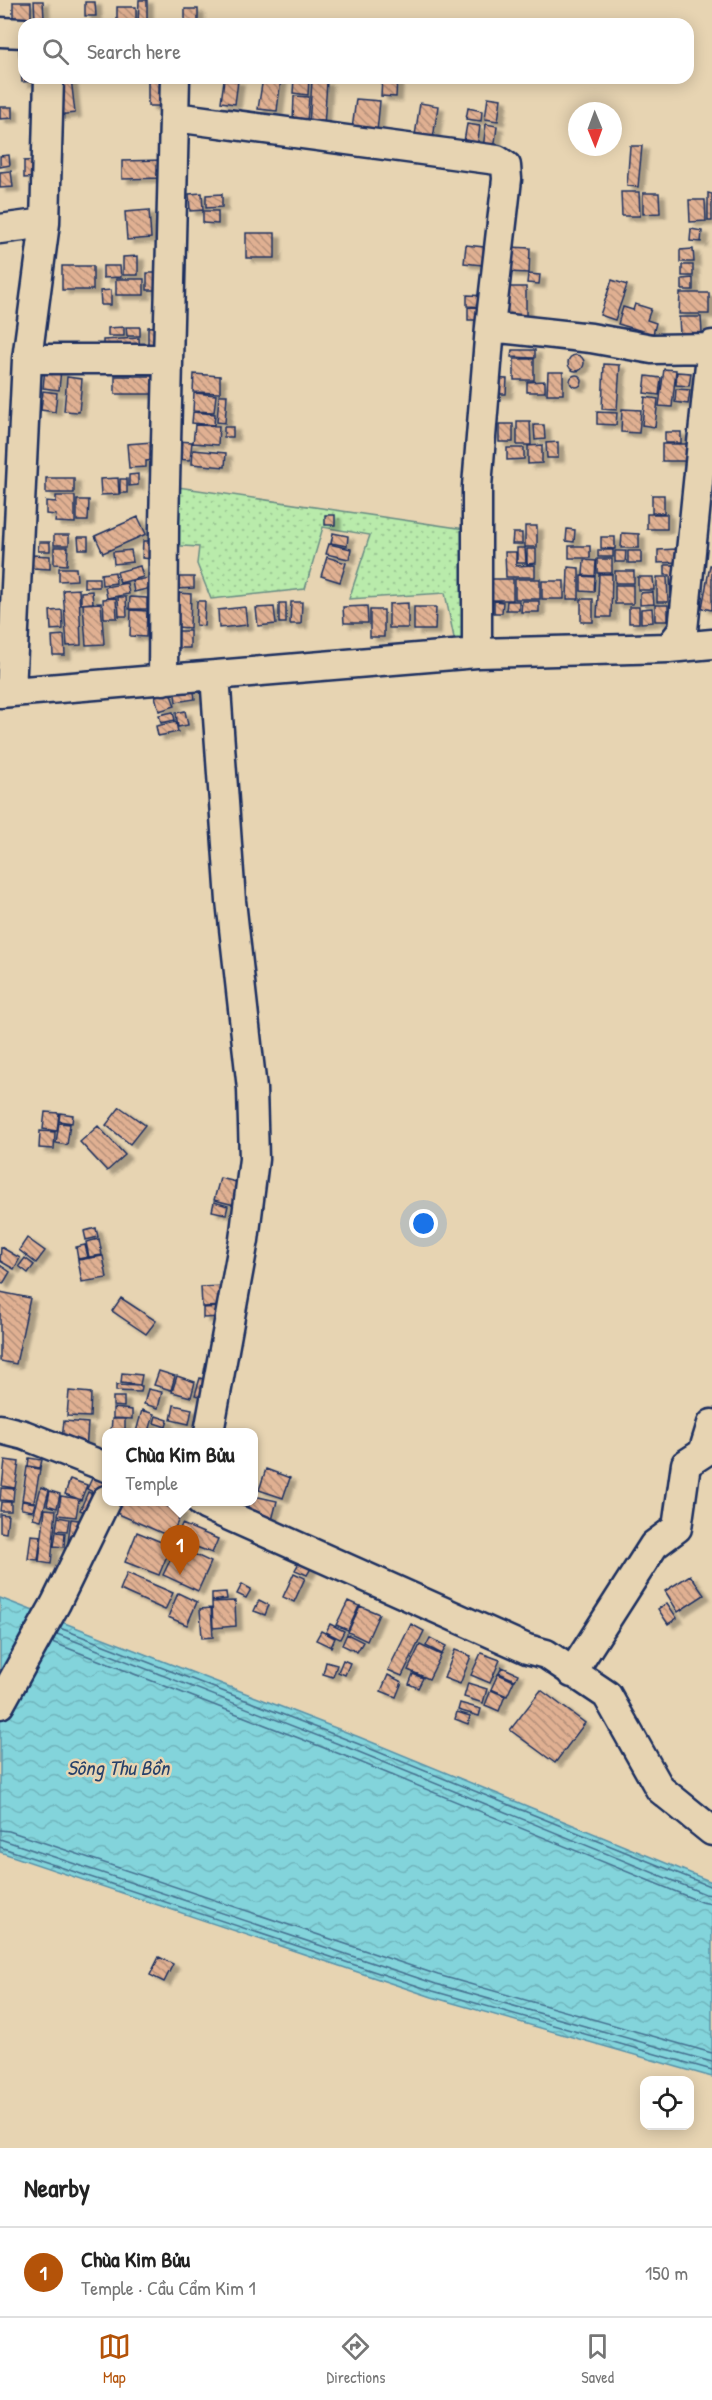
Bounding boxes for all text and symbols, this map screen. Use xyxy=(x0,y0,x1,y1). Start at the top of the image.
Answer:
search box xyxy=(18,18,694,84)
icon: search xyxy=(39,35,72,68)
text: Search here xyxy=(87,36,181,66)
north arrow xyxy=(568,102,622,156)
your location xyxy=(409,1209,438,1238)
popup xyxy=(102,1428,258,1506)
text: Chùa Kim Bửu xyxy=(126,1439,235,1469)
text: Temple xyxy=(126,1469,178,1496)
pin: 1 xyxy=(160,1526,200,1575)
water label: Sông Thu Bồn xyxy=(67,1753,171,1782)
map controls xyxy=(640,2076,694,2130)
button: locate xyxy=(640,2076,694,2130)
text: Nearby xyxy=(24,2170,90,2205)
text: Chùa Kim Bửu xyxy=(81,2244,190,2274)
text: 1 xyxy=(40,2259,47,2286)
text: 150 m xyxy=(645,2259,688,2286)
text: Temple · Cầu Cẩm Kim 1 xyxy=(81,2274,256,2301)
tab: Map xyxy=(98,2330,131,2388)
tab: Directions xyxy=(327,2330,385,2388)
tab: Saved xyxy=(581,2330,614,2388)

